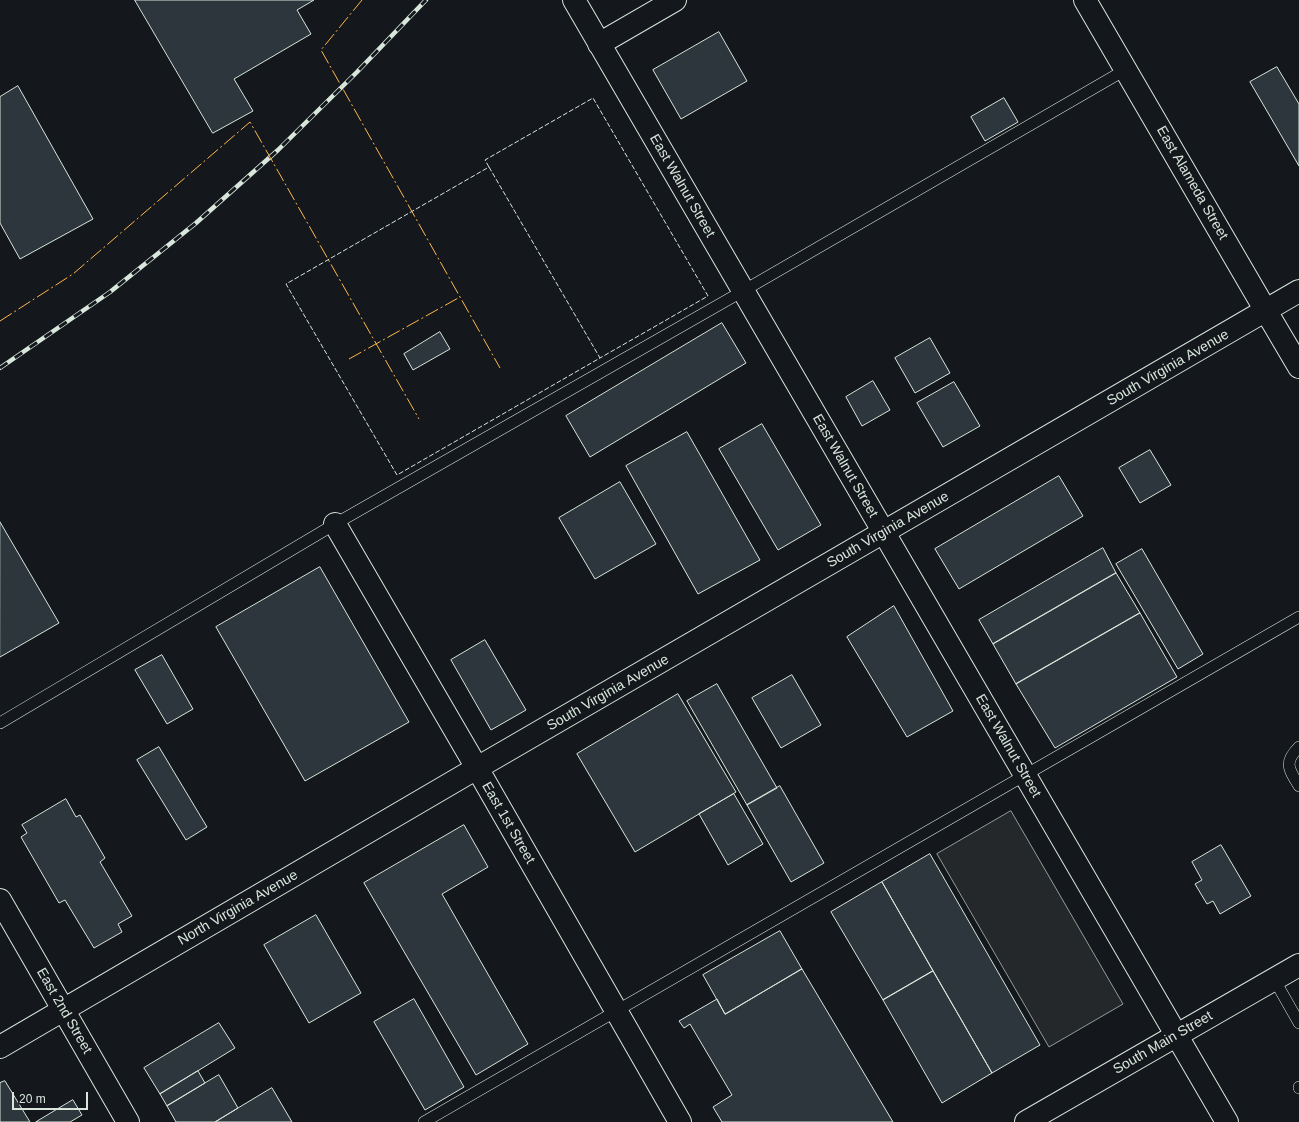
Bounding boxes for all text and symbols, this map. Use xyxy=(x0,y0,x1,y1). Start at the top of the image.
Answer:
street label: East Alameda Street xyxy=(1153,123,1231,243)
street label: East Walnut Street xyxy=(646,131,718,241)
street label: South Virginia Avenue xyxy=(1104,326,1232,410)
street label: East Walnut Street xyxy=(809,411,881,521)
street label: South Virginia Avenue xyxy=(824,488,952,572)
street label: South Virginia Avenue xyxy=(544,651,672,735)
street label: East Walnut Street xyxy=(972,691,1044,801)
street label: East 1st Street xyxy=(478,779,538,867)
street label: North Virginia Avenue xyxy=(175,867,301,949)
street label: East 2nd Street xyxy=(33,965,95,1057)
street label: South Main Street xyxy=(1110,1008,1216,1078)
scale bar xyxy=(14,1084,90,1110)
text: 20 m xyxy=(19,1092,46,1106)

